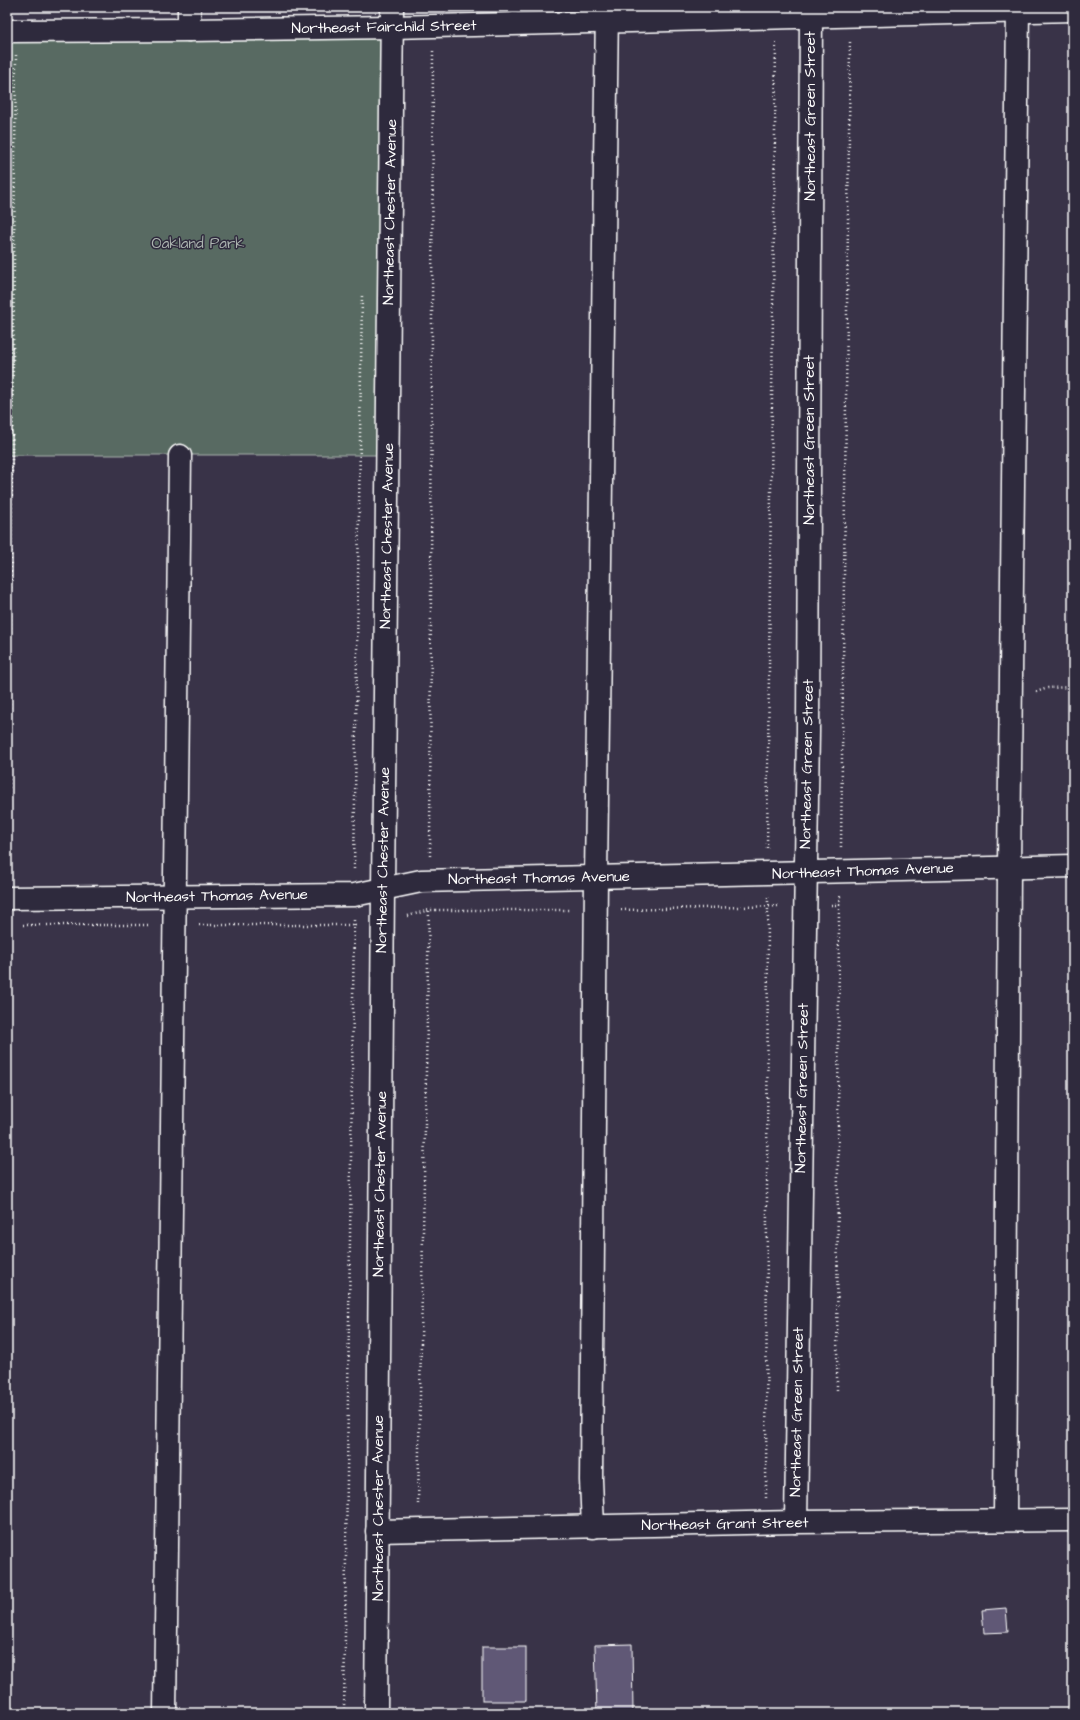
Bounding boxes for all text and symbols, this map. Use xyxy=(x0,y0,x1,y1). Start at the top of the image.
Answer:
street label: Northeast Fairchild Street xyxy=(291,15,477,39)
street label: Northeast Green Street xyxy=(800,31,821,201)
street label: Northeast Chester Avenue xyxy=(378,119,402,305)
park label: Oakland Park xyxy=(152,233,244,254)
street label: Northeast Green Street xyxy=(799,355,820,525)
street label: Northeast Chester Avenue xyxy=(375,443,399,629)
street label: Northeast Green Street xyxy=(795,679,819,849)
street label: Northeast Chester Avenue xyxy=(371,767,395,953)
street label: Northeast Thomas Avenue xyxy=(772,857,954,885)
street label: Northeast Thomas Avenue xyxy=(448,866,630,890)
street label: Northeast Thomas Avenue xyxy=(126,884,308,908)
street label: Northeast Green Street xyxy=(790,1003,814,1173)
street label: Northeast Chester Avenue xyxy=(368,1091,392,1277)
street label: Northeast Green Street xyxy=(785,1327,809,1497)
street label: Northeast Chester Avenue xyxy=(368,1415,389,1601)
street label: Northeast Grant Street xyxy=(641,1512,809,1536)

